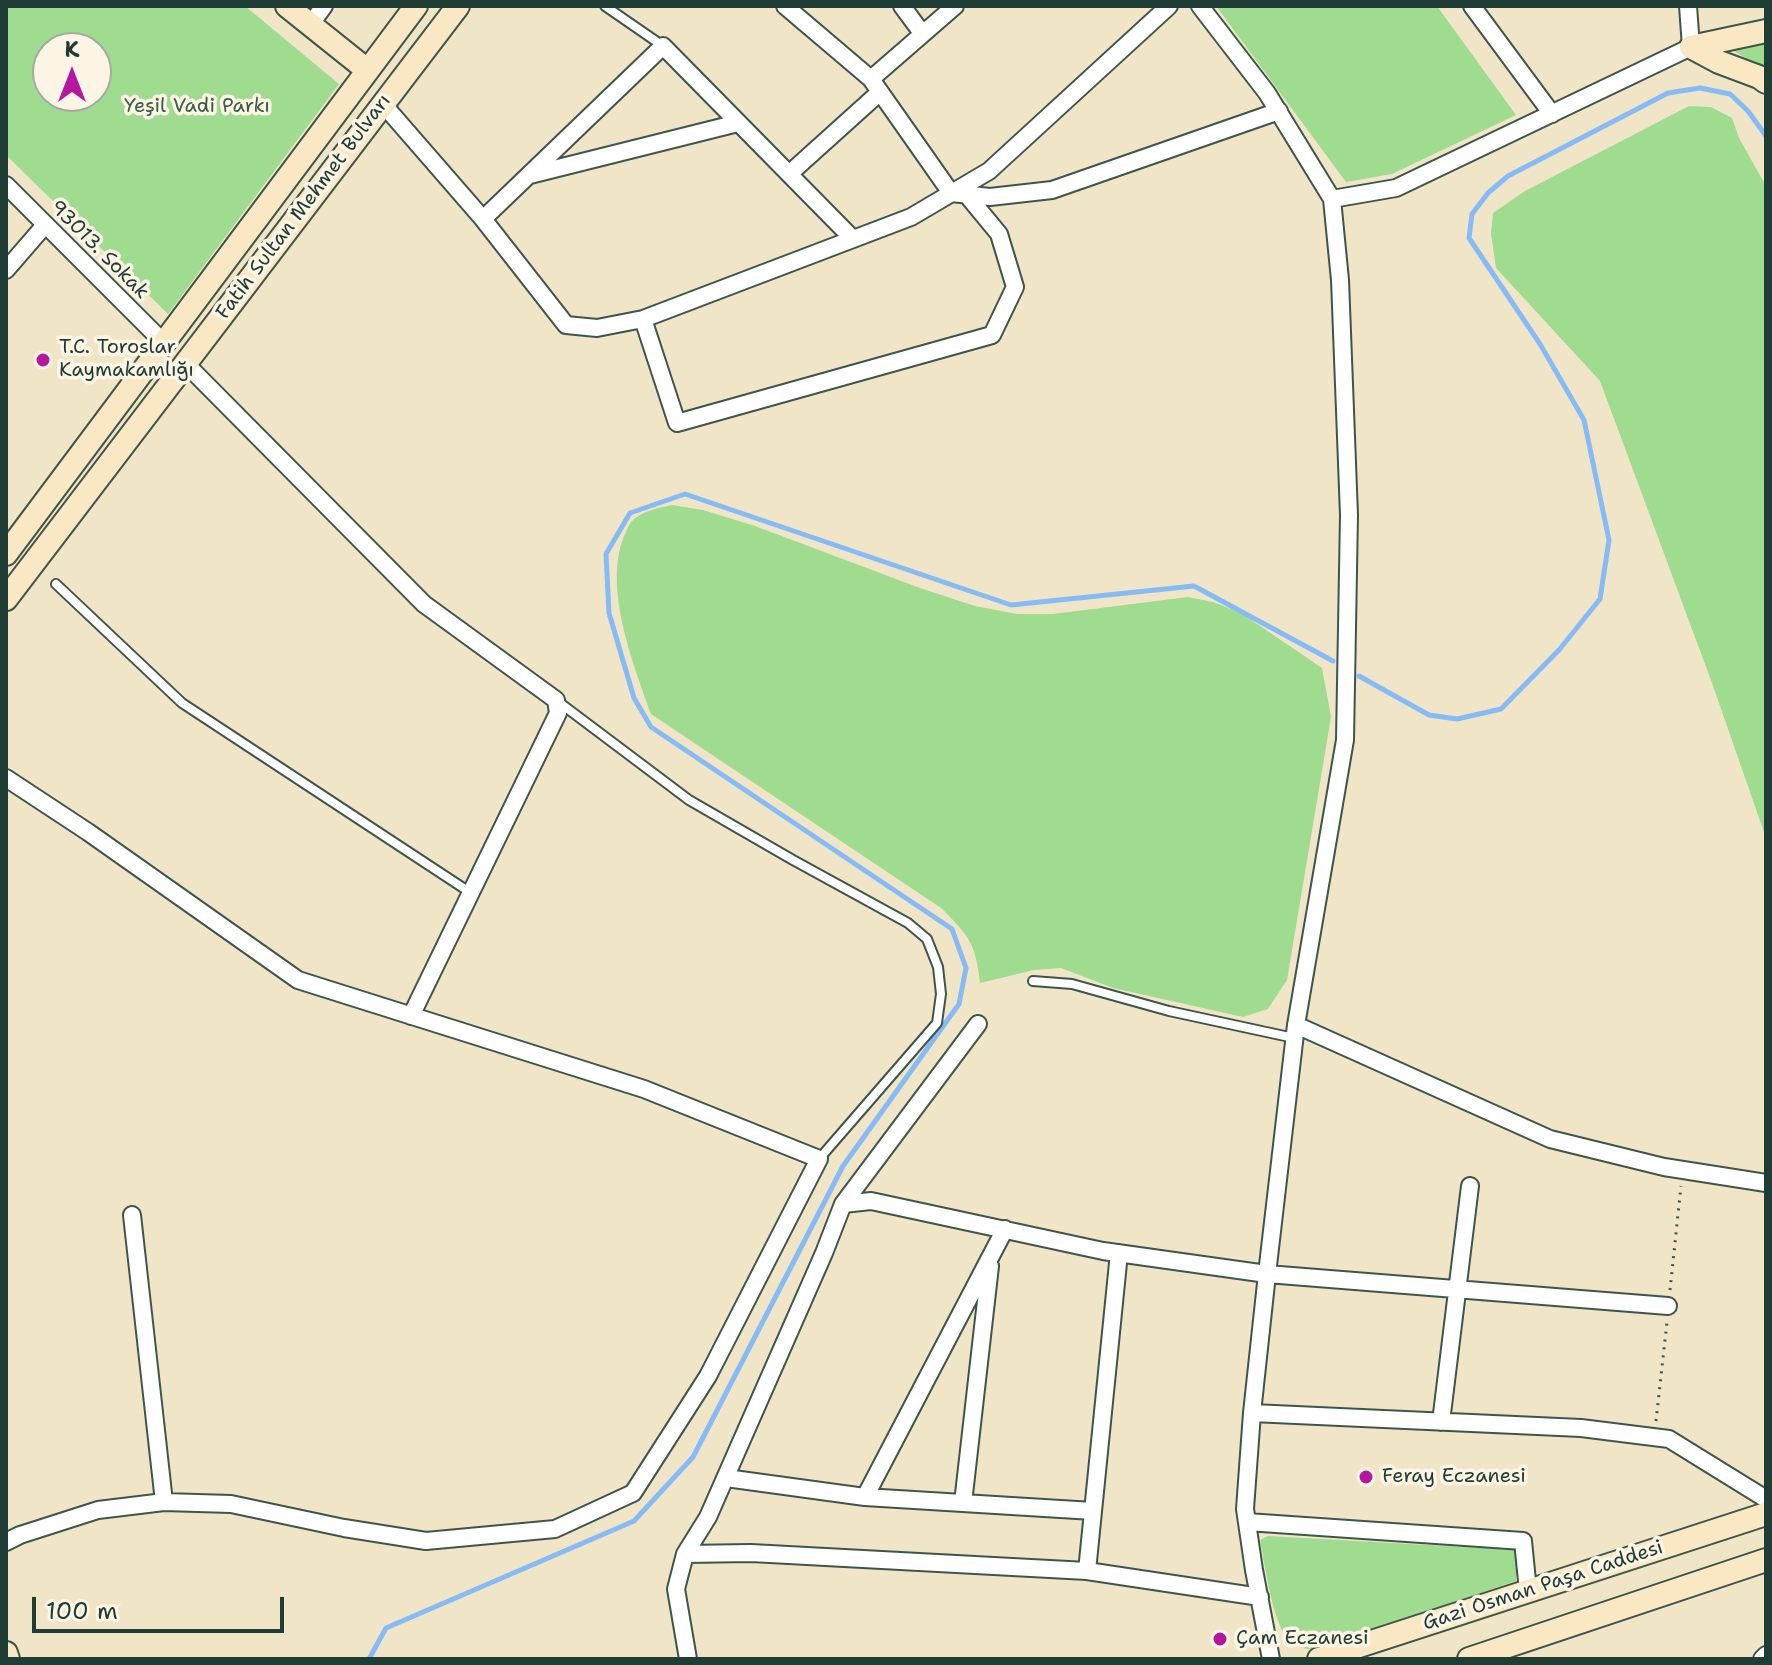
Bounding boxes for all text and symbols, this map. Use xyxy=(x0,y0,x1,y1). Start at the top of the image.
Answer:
north arrow xyxy=(32,32,112,112)
text: K xyxy=(64,35,80,64)
street label: Fatih Sultan Mehmet Bulvarı xyxy=(211,90,397,324)
park label: Yeşil Vadi Parkı xyxy=(124,95,270,119)
street label: 93013. Sokak xyxy=(45,196,153,304)
place label: T.C. Toroslar Kaymakamlığı xyxy=(59,336,194,383)
marker: T.C. Toroslar Kaymakamlığı xyxy=(34,351,52,369)
place label: Feray Eczanesi xyxy=(1382,1465,1526,1489)
marker: Feray Eczanesi xyxy=(1357,1468,1375,1486)
street label: Gazi Osman Paşa Caddesi xyxy=(1420,1536,1666,1636)
scale bar xyxy=(36,1581,288,1631)
text: 100 m xyxy=(46,1595,118,1627)
place label: Çam Eczanesi xyxy=(1236,1627,1369,1651)
marker: Çam Eczanesi xyxy=(1211,1630,1229,1648)

